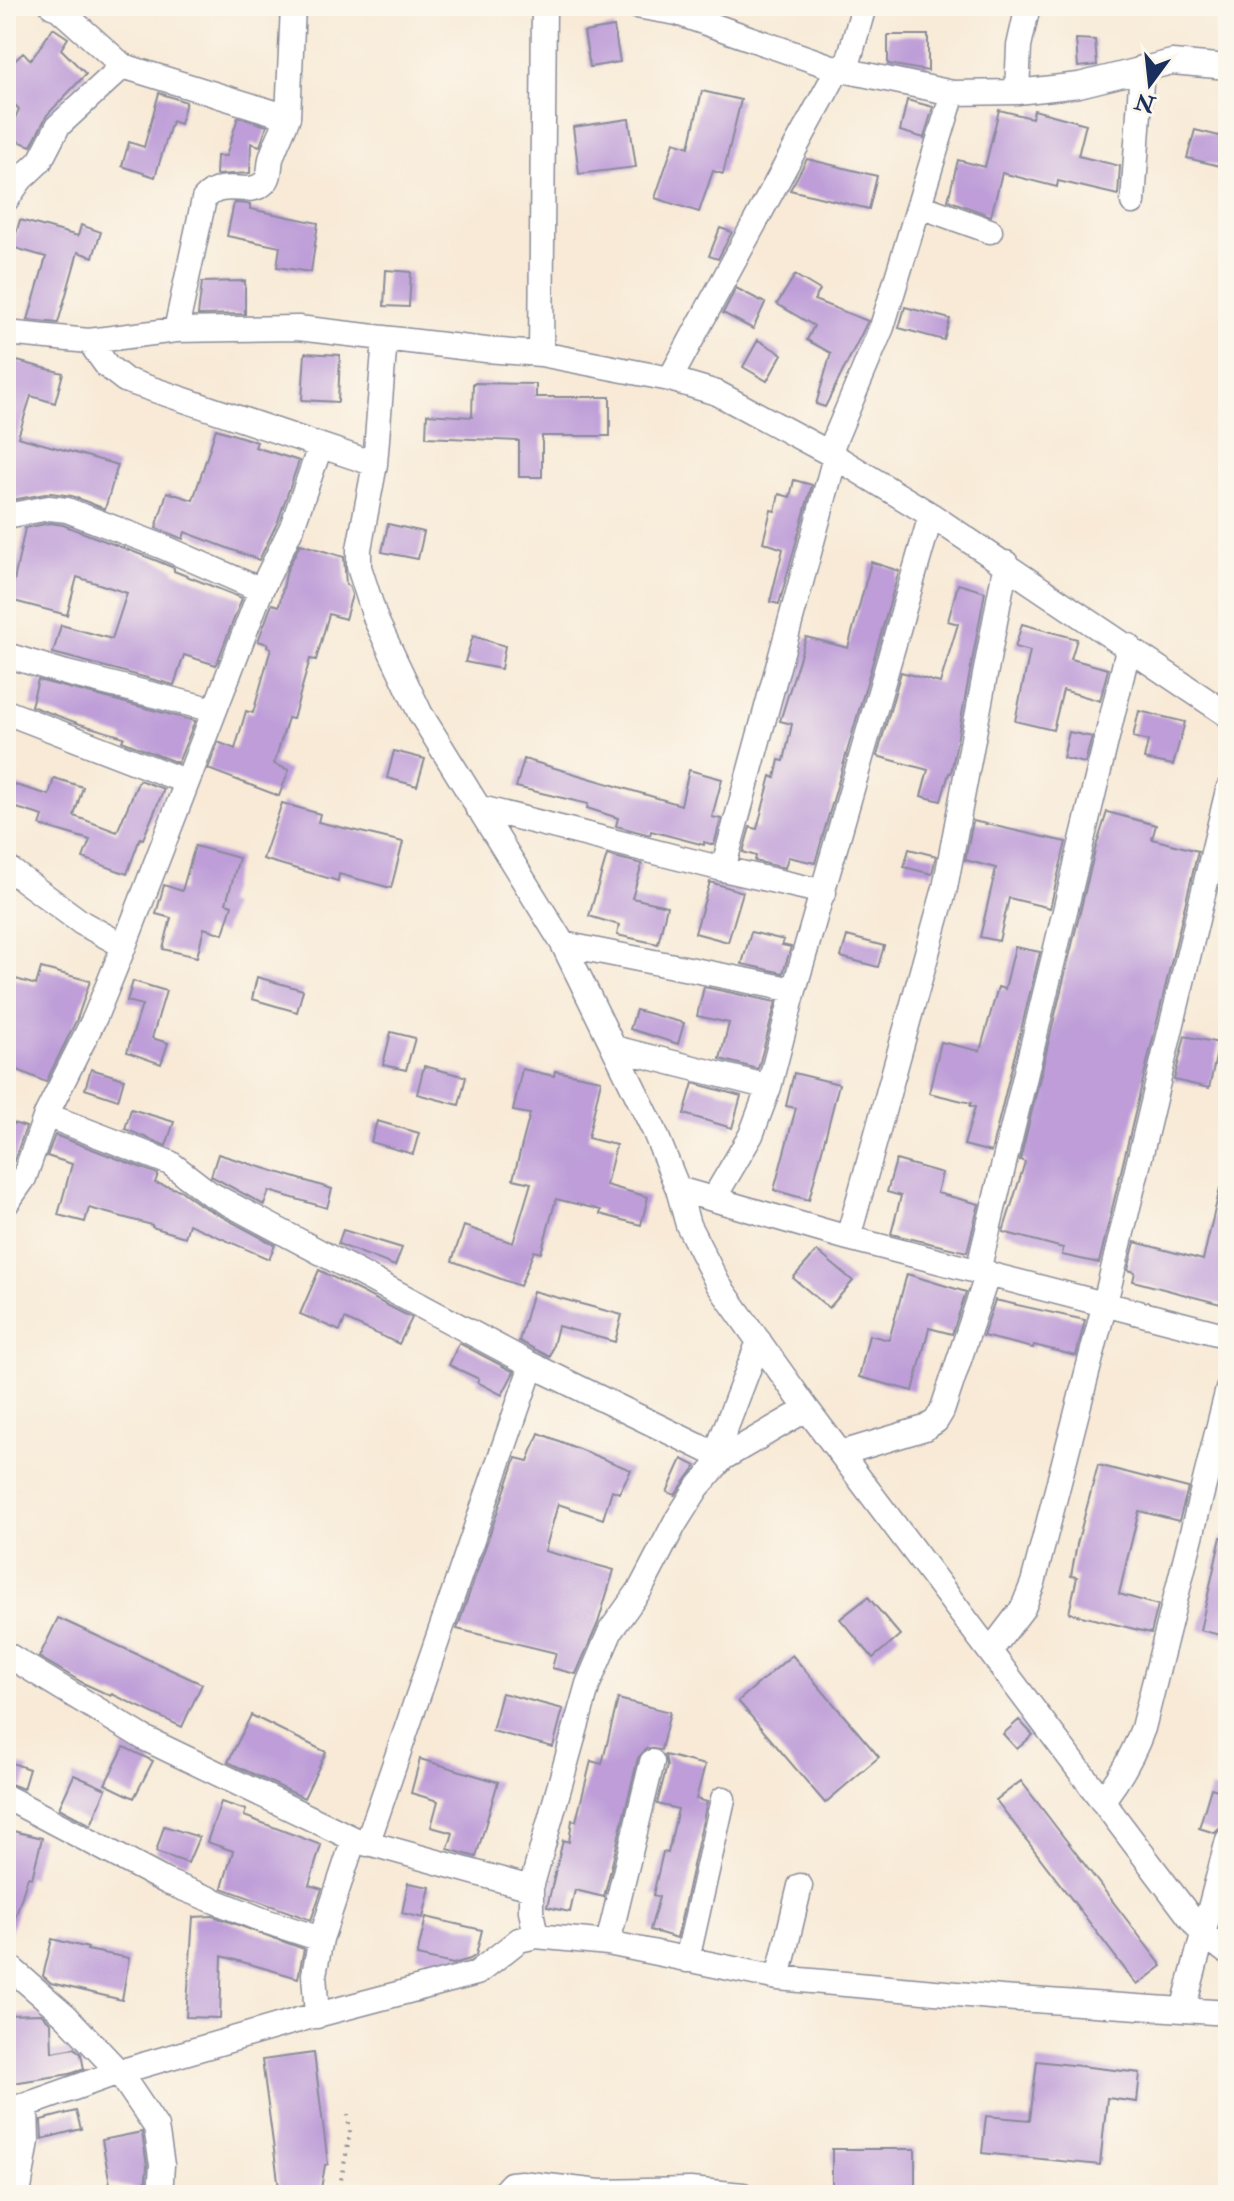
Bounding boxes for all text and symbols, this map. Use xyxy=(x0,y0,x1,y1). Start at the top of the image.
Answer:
north arrow xyxy=(1110,44,1190,124)
text: N xyxy=(1132,86,1159,119)

